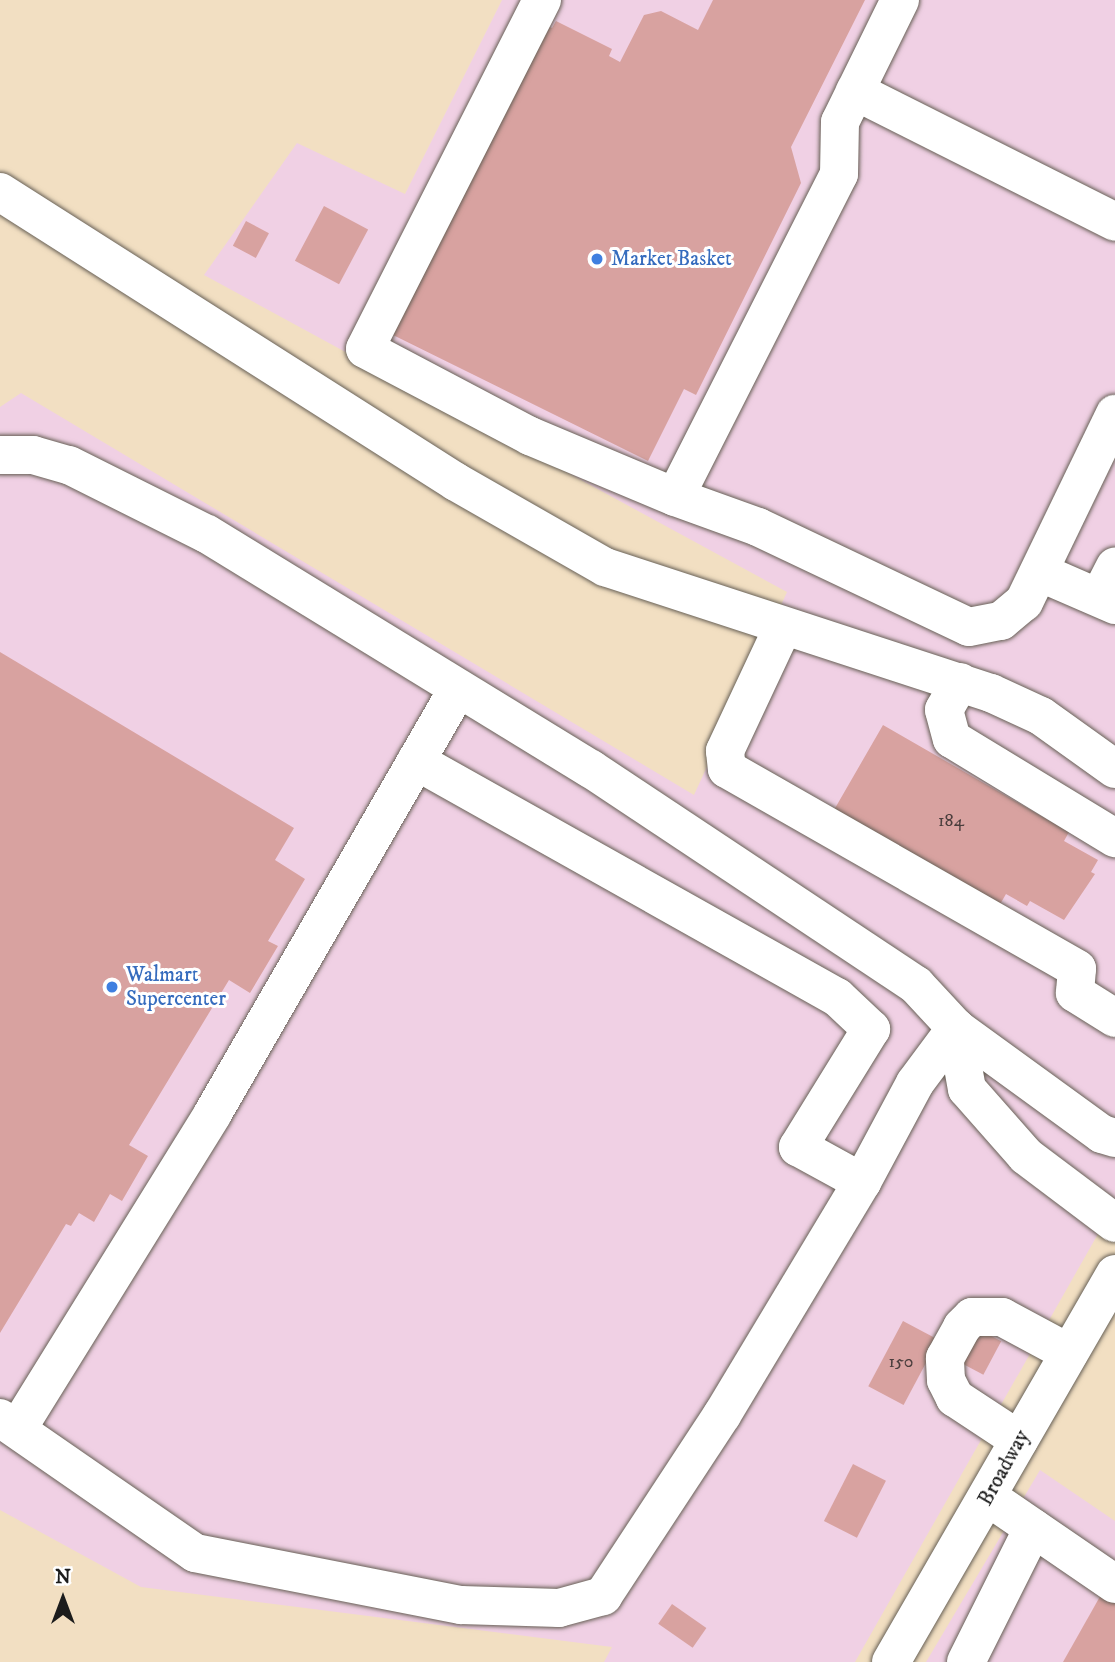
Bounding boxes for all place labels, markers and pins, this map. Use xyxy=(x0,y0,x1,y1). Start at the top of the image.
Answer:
place label: Market Basket xyxy=(611,246,732,272)
marker: Market Basket xyxy=(589,251,605,267)
place label: Walmart Supercenter xyxy=(126,962,226,1012)
marker: Walmart Supercenter xyxy=(104,979,120,995)

